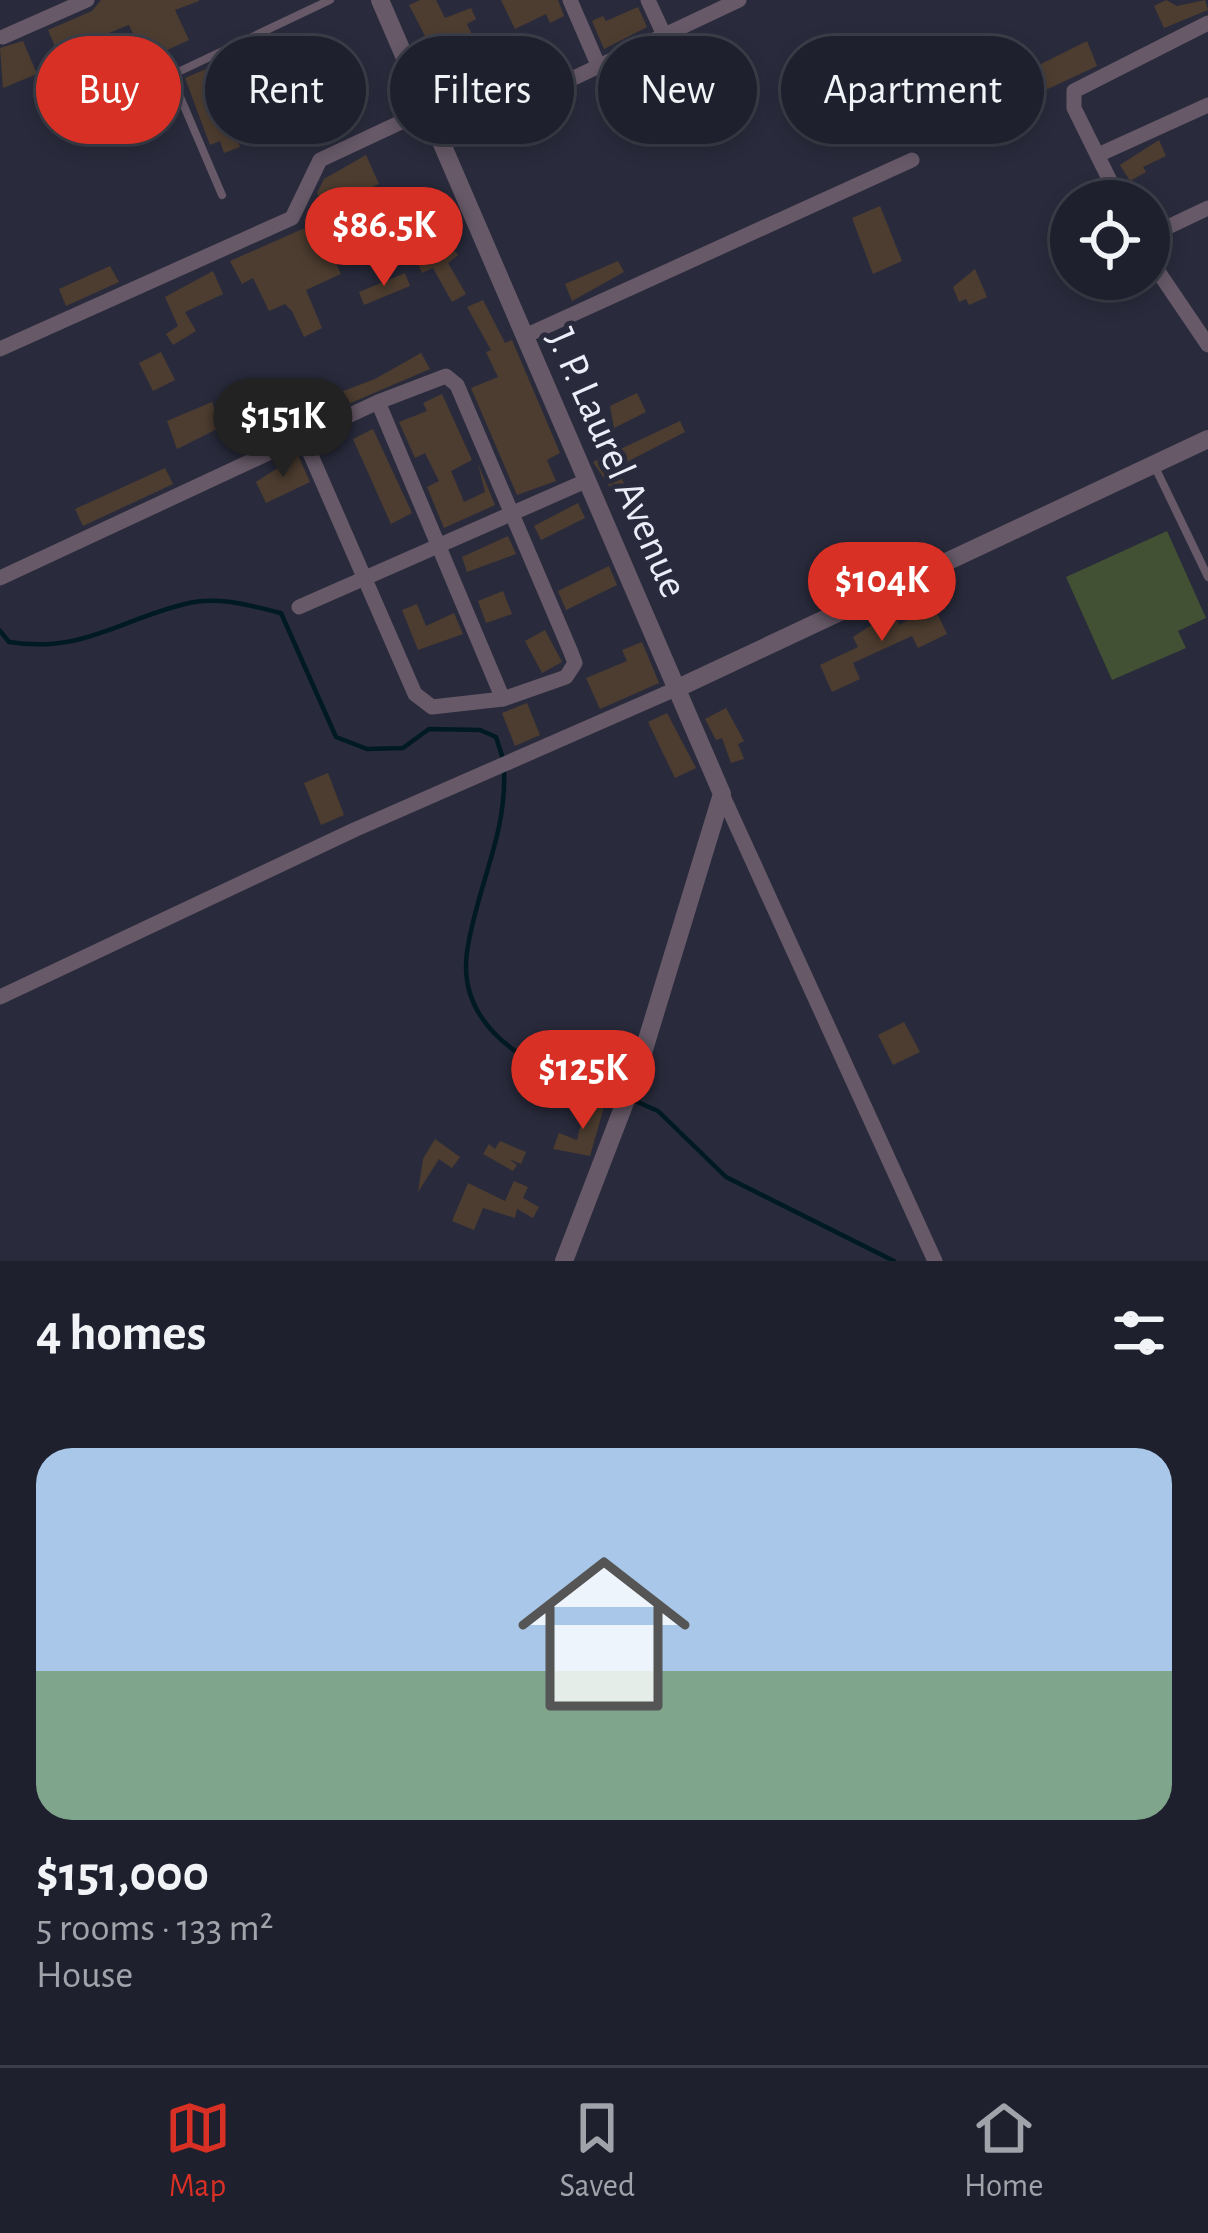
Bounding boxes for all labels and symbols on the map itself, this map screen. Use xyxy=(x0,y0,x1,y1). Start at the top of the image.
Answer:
pin: $86.5K xyxy=(286,187,482,289)
street label: J. P. Laurel Avenue xyxy=(539,322,695,604)
pin: $151K xyxy=(199,378,367,480)
pin: $104K xyxy=(798,542,966,644)
pin: $125K xyxy=(499,1030,667,1132)

